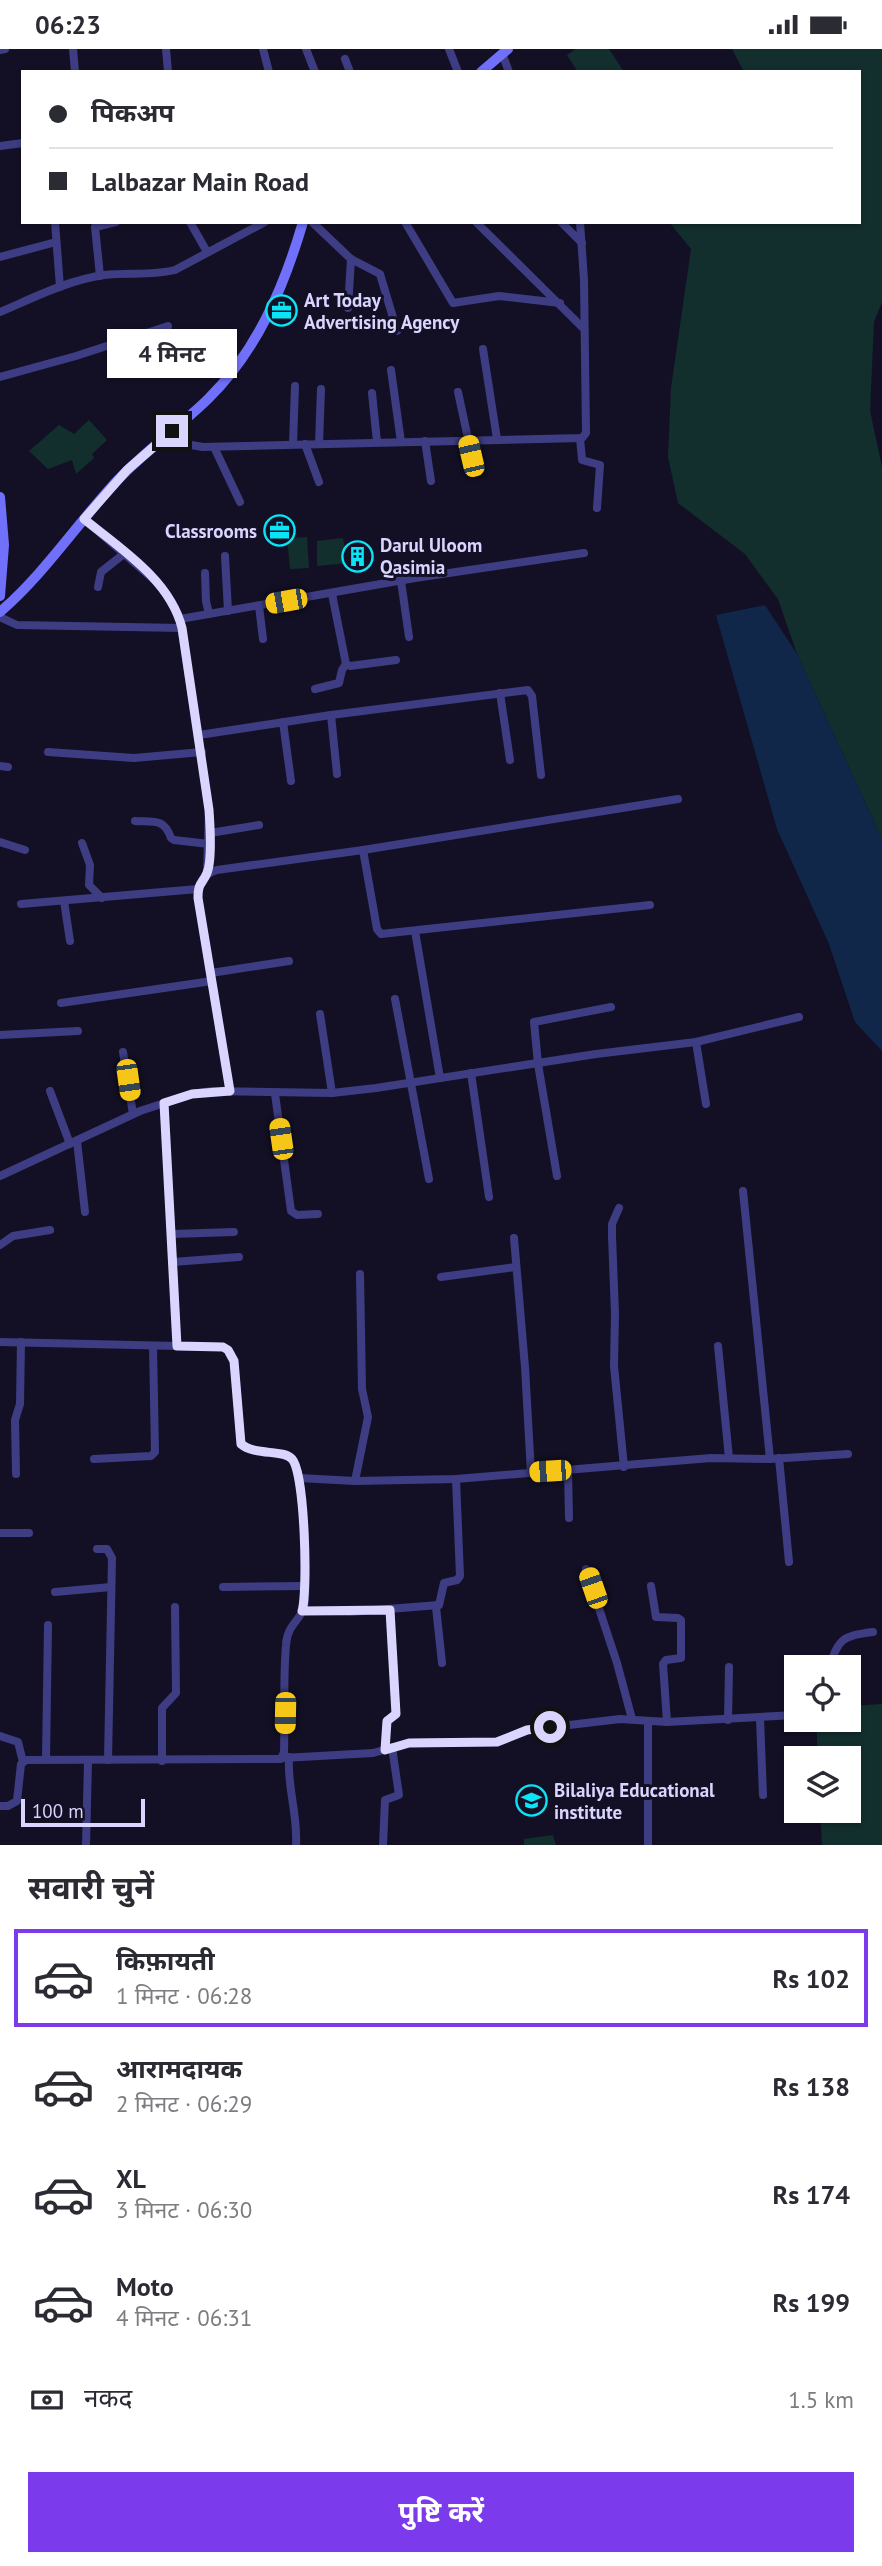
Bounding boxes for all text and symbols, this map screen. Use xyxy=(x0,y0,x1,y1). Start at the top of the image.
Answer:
text: 06:23 xyxy=(35,8,101,41)
text: पिकअप xyxy=(91,96,174,129)
text: Lalbazar Main Road xyxy=(91,165,309,198)
place label: Art Today Advertising Agency xyxy=(304,288,460,334)
office icon: Art Today Advertising Agency xyxy=(264,294,298,328)
callout: 4 मिनट xyxy=(107,329,237,379)
text: 4 मिनट xyxy=(138,339,206,368)
route end xyxy=(156,415,188,447)
car xyxy=(457,433,486,479)
office icon: Classrooms xyxy=(263,514,297,548)
place label: Classrooms xyxy=(165,519,257,543)
place label: Darul Uloom Qasimia xyxy=(380,533,482,579)
building icon: Darul Uloom Qasimia xyxy=(340,539,374,573)
car xyxy=(264,587,309,615)
car xyxy=(115,1058,142,1102)
car xyxy=(268,1117,295,1161)
car xyxy=(529,1459,572,1483)
car xyxy=(577,1565,610,1611)
map controls xyxy=(784,1655,861,1823)
button: locate xyxy=(784,1655,861,1732)
car xyxy=(275,1692,296,1734)
route start xyxy=(534,1711,566,1743)
button: layers xyxy=(784,1746,861,1823)
place label: Bilaliya Educational institute xyxy=(554,1778,715,1824)
school or university icon: Bilaliya Educational institute xyxy=(514,1784,548,1818)
scale bar xyxy=(21,1796,145,1828)
text: 100 m xyxy=(32,1799,84,1823)
text: सवारी चुनें xyxy=(28,1866,154,1908)
text: किफ़ायती xyxy=(116,1944,215,1977)
icon: car xyxy=(32,1947,95,2010)
text: Rs 102 xyxy=(773,1962,850,1995)
text: 1 मिनट · 06:28 xyxy=(116,1981,252,2010)
text: आरामदायक xyxy=(116,2052,242,2085)
icon: car xyxy=(32,2055,95,2118)
text: Rs 138 xyxy=(773,2070,850,2103)
text: 2 मिनट · 06:29 xyxy=(116,2089,252,2118)
text: XL xyxy=(116,2162,146,2195)
icon: car xyxy=(32,2163,95,2226)
text: Rs 174 xyxy=(773,2178,850,2211)
text: 3 मिनट · 06:30 xyxy=(116,2195,252,2224)
text: Moto xyxy=(116,2270,174,2303)
icon: car xyxy=(32,2271,95,2334)
text: Rs 199 xyxy=(773,2286,850,2319)
text: 4 मिनट · 06:31 xyxy=(116,2303,252,2332)
icon: cash xyxy=(28,2381,66,2419)
text: नकद xyxy=(84,2381,132,2414)
text: 1.5 km xyxy=(788,2385,854,2414)
button: पुष्टि करें xyxy=(28,2472,854,2552)

